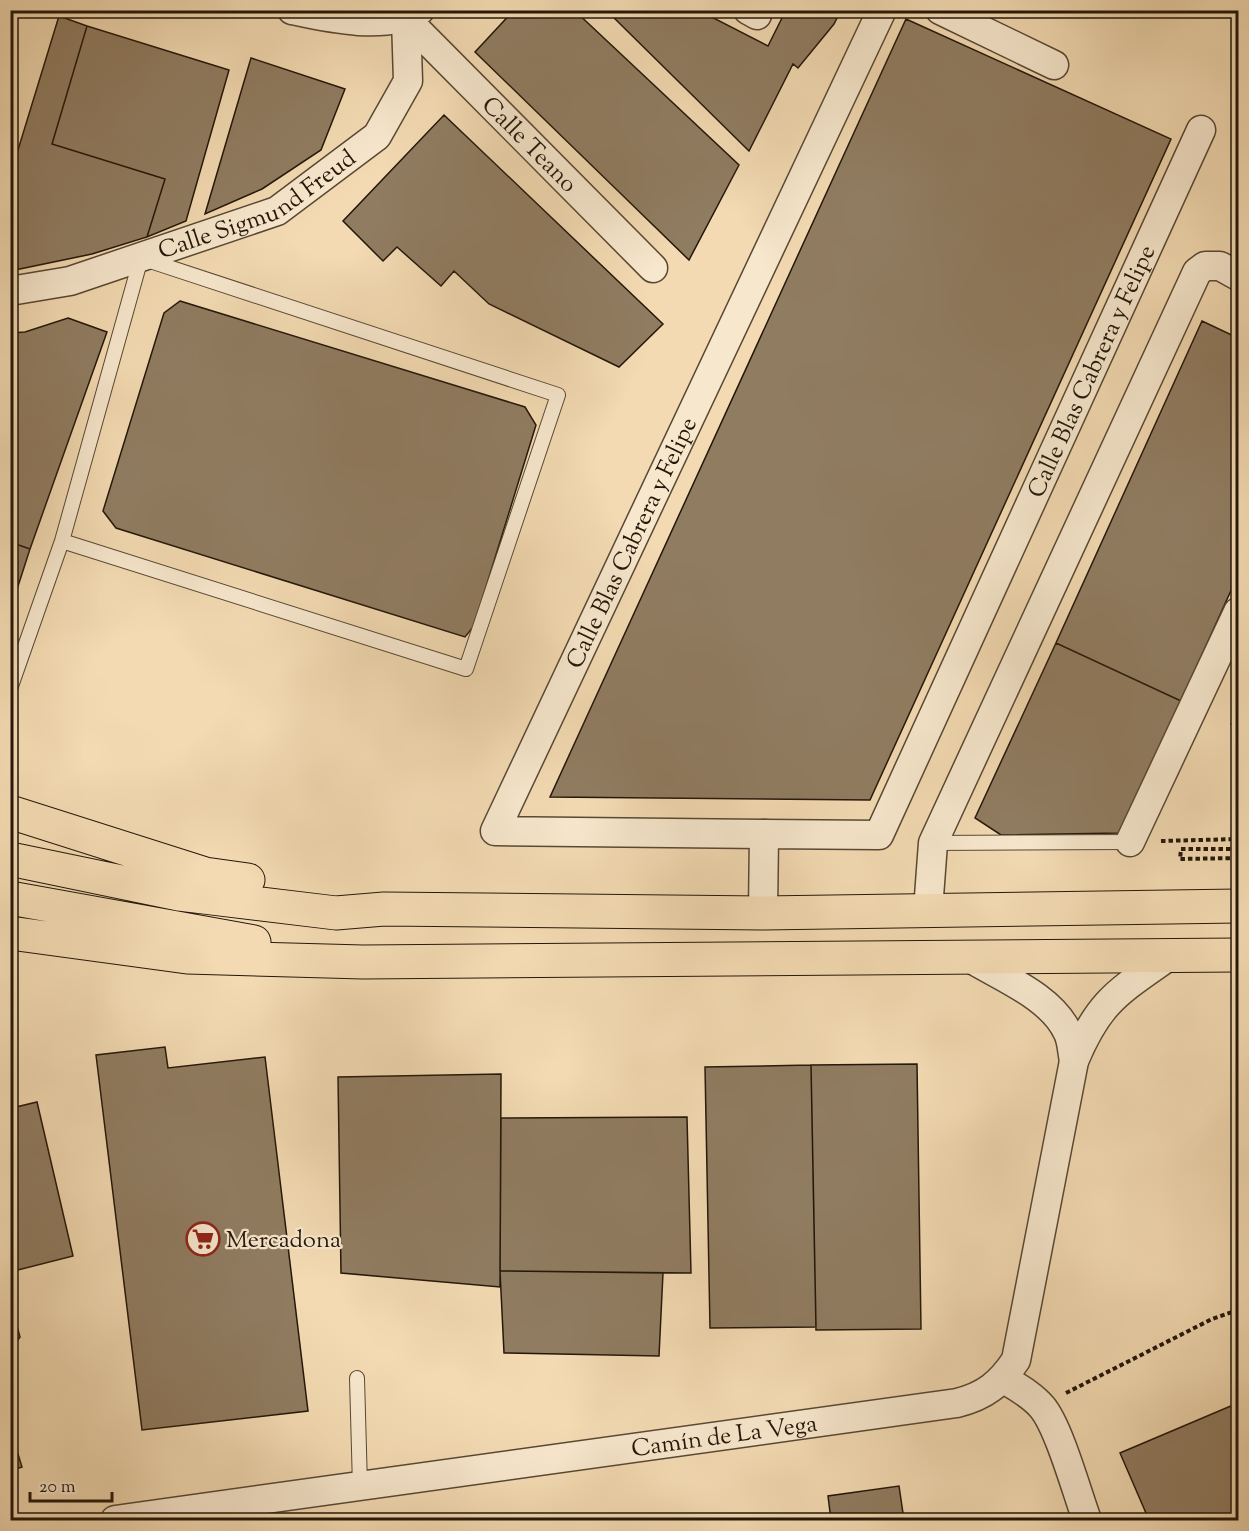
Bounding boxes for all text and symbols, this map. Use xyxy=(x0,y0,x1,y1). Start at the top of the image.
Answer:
street label: Calle Teano xyxy=(473,89,584,201)
street label: Calle Sigmund Freud xyxy=(154,142,364,269)
street label: Calle Blas Cabrera y Felipe xyxy=(1020,240,1165,504)
street label: Calle Blas Cabrera y Felipe xyxy=(559,412,707,675)
supermarket icon: Mercadona xyxy=(185,1221,221,1257)
place label: Mercadona xyxy=(226,1224,341,1258)
street label: Camín de La Vega xyxy=(629,1408,820,1467)
scale bar xyxy=(30,1465,112,1503)
text: 20 m xyxy=(39,1475,76,1501)

